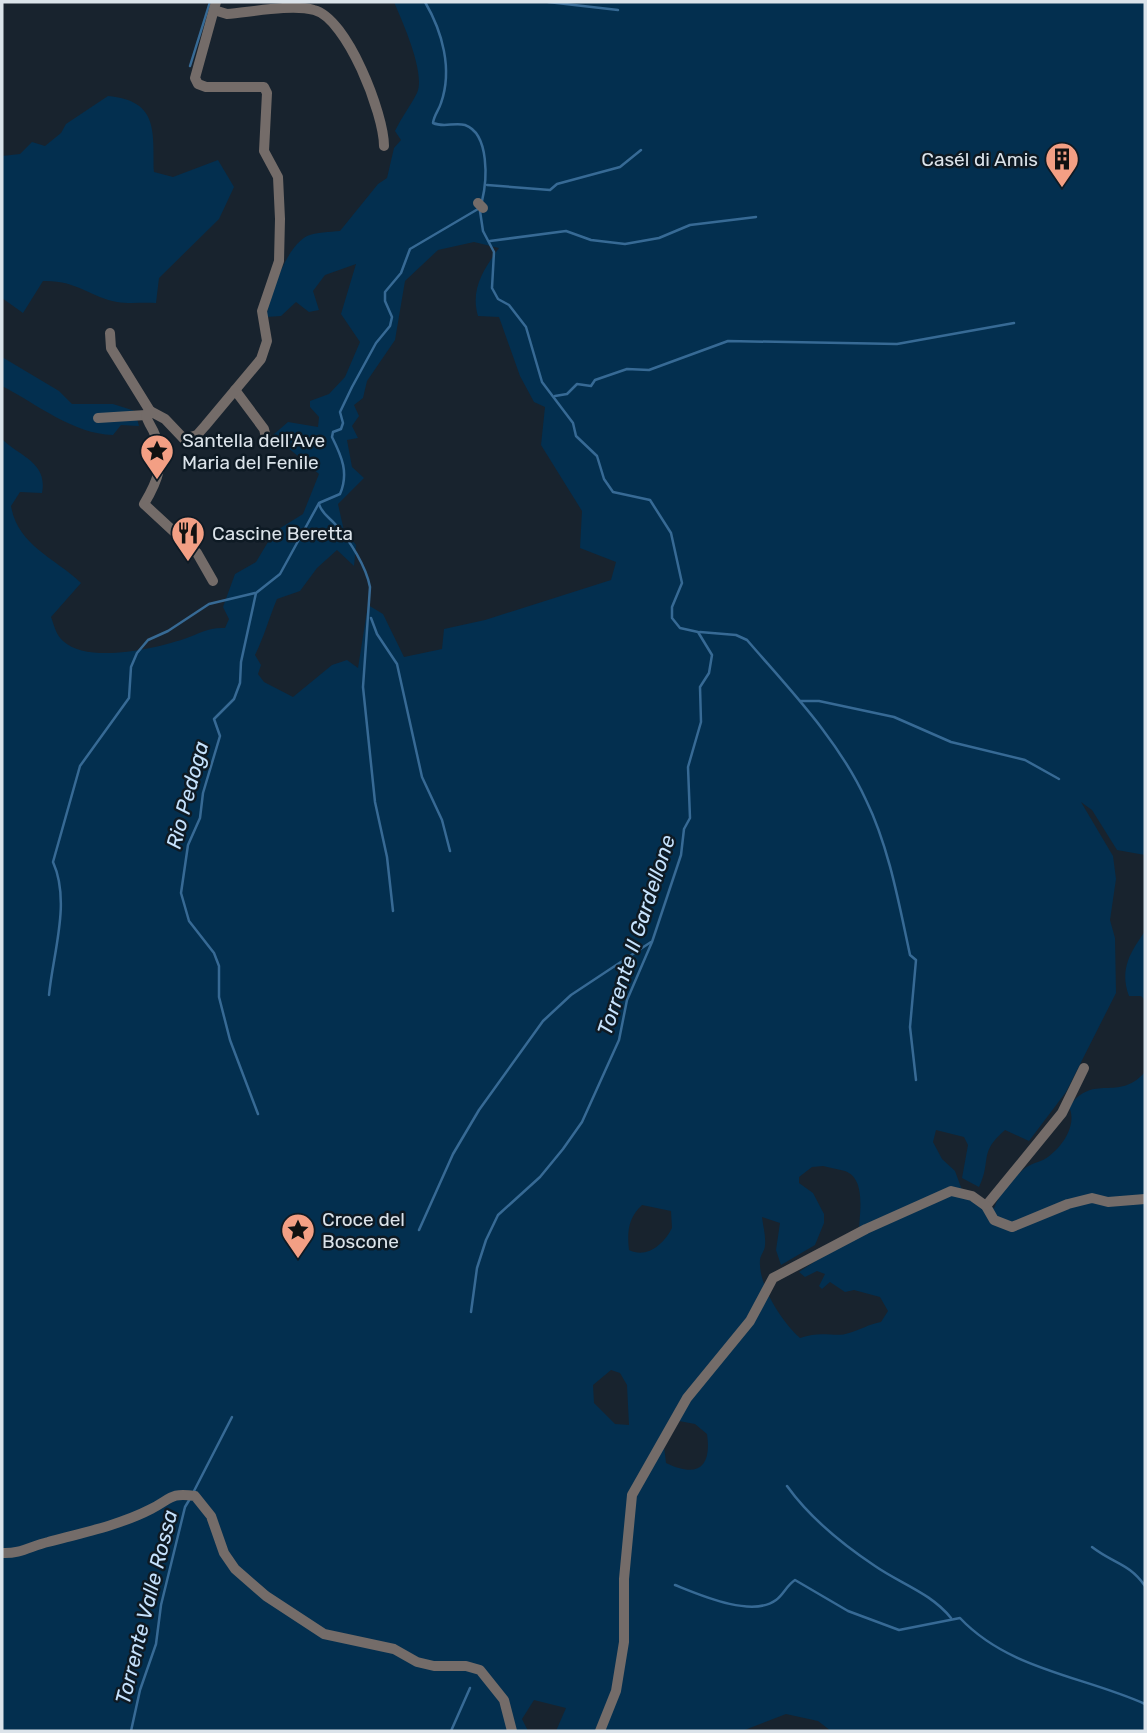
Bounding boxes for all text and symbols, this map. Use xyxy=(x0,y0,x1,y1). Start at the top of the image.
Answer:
building icon: Casél di Amis xyxy=(1043,140,1081,189)
place label: Casél di Amis xyxy=(921,148,1038,171)
place label: Santella dell'Ave Maria del Fenile xyxy=(182,429,325,474)
place icon: Santella dell'Ave Maria del Fenile xyxy=(138,432,176,481)
restaurant icon: Cascine Beretta xyxy=(169,514,207,563)
place label: Cascine Beretta xyxy=(212,522,353,545)
water label: Rio Pedoga xyxy=(161,738,213,852)
water label: Torrente Il Gardellone xyxy=(592,832,680,1038)
place label: Croce del Boscone xyxy=(322,1208,405,1253)
place icon: Croce del Boscone xyxy=(279,1211,317,1260)
water label: Torrente Valle Rossa xyxy=(110,1507,182,1707)

